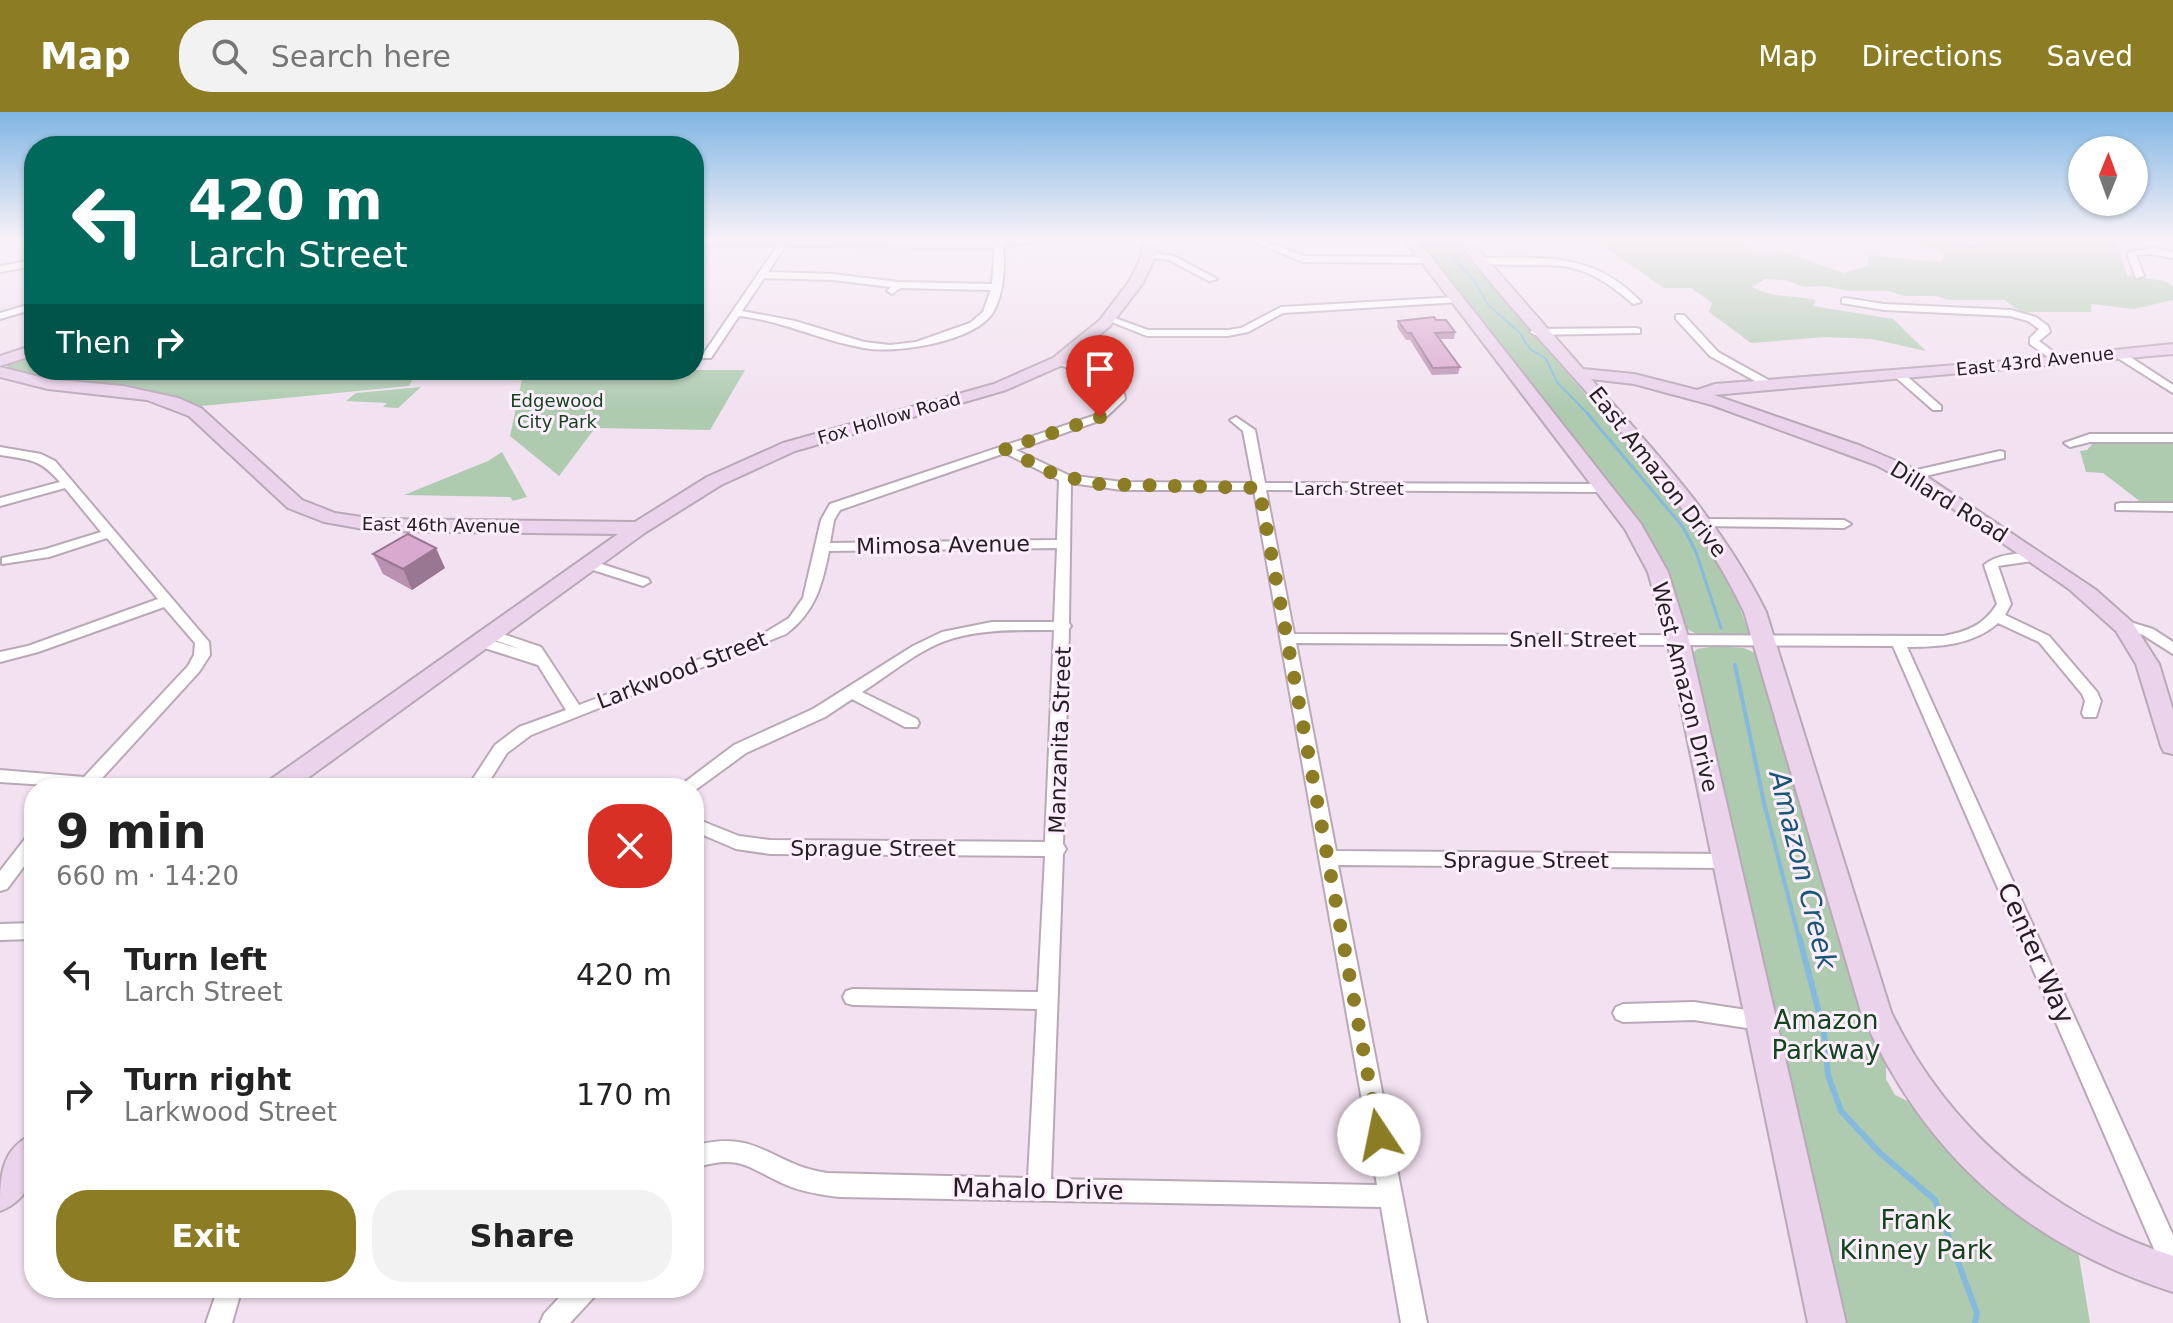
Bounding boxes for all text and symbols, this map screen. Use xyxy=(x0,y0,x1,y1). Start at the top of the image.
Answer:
search box xyxy=(179,20,739,92)
text: Map xyxy=(40,34,131,78)
icon: search xyxy=(207,34,251,78)
text: Search here xyxy=(271,39,451,74)
text: Map xyxy=(1758,40,1817,73)
text: Directions xyxy=(1861,40,2002,73)
text: Saved xyxy=(2046,40,2133,73)
north arrow xyxy=(2068,136,2148,216)
map controls xyxy=(2068,136,2148,216)
text: 420 m xyxy=(188,167,383,232)
icon: left xyxy=(56,168,160,272)
text: Larch Street xyxy=(188,234,408,275)
icon: right xyxy=(147,320,191,364)
text: Then xyxy=(56,325,131,360)
pin xyxy=(1066,335,1134,417)
street label: East 43rd Avenue xyxy=(1955,342,2115,380)
icon: arrive xyxy=(1078,347,1122,391)
street label: East Amazon Drive xyxy=(1584,382,1732,562)
street label: Fox Hollow Road xyxy=(815,388,963,448)
park label: Edgewood City Park xyxy=(510,390,604,432)
street label: Dillard Road xyxy=(1886,456,2012,548)
street label: Larch Street xyxy=(1294,478,1404,499)
street label: East 46th Avenue xyxy=(362,513,520,537)
street label: Mimosa Avenue xyxy=(856,531,1030,559)
street label: West Amazon Drive xyxy=(1647,579,1723,795)
street label: Larkwood Street xyxy=(593,626,771,714)
street label: Snell Street xyxy=(1509,627,1637,652)
street label: Manzanita Street xyxy=(1044,646,1076,834)
water label: Amazon Creek xyxy=(1762,765,1844,975)
text: 9 min xyxy=(56,803,207,859)
button: close xyxy=(588,804,672,888)
street label: Sprague Street xyxy=(790,836,956,861)
street label: Sprague Street xyxy=(1443,848,1609,873)
text: 660 m · 14:20 xyxy=(56,861,239,891)
street label: Center Way xyxy=(1992,878,2080,1028)
text: Turn left xyxy=(124,942,267,977)
icon: left xyxy=(56,952,100,996)
text: 420 m xyxy=(576,957,672,992)
text: Larch Street xyxy=(124,977,283,1007)
park label: Amazon Parkway xyxy=(1772,1005,1880,1065)
text: Turn right xyxy=(124,1062,291,1097)
icon: right xyxy=(56,1072,100,1116)
text: 170 m xyxy=(576,1077,672,1112)
position arrow xyxy=(1337,1093,1421,1177)
text: Larkwood Street xyxy=(124,1097,337,1127)
street label: Mahalo Drive xyxy=(952,1173,1124,1205)
button: Exit xyxy=(56,1190,356,1282)
button: Share xyxy=(372,1190,672,1282)
park label: Frank Kinney Park xyxy=(1839,1205,1993,1265)

